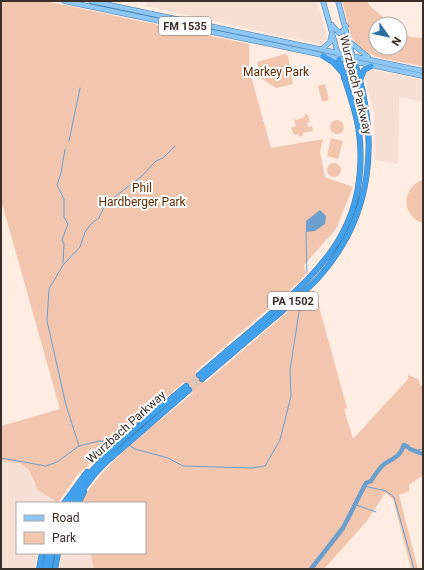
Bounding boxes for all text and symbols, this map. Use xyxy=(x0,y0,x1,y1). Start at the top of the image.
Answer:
north arrow xyxy=(368,16,408,56)
road number: FM 1535 xyxy=(159,17,211,35)
street label: Wurzbach Parkway xyxy=(337,34,375,136)
text: N xyxy=(388,34,404,48)
park label: Markey Park xyxy=(243,65,310,79)
park label: Phil Hardberger Park xyxy=(98,181,187,209)
road number: PA 1502 xyxy=(268,292,318,310)
street label: Wurzbach Parkway xyxy=(84,388,169,466)
legend xyxy=(16,502,146,554)
text: Road xyxy=(52,511,80,525)
text: Park xyxy=(52,531,77,545)

